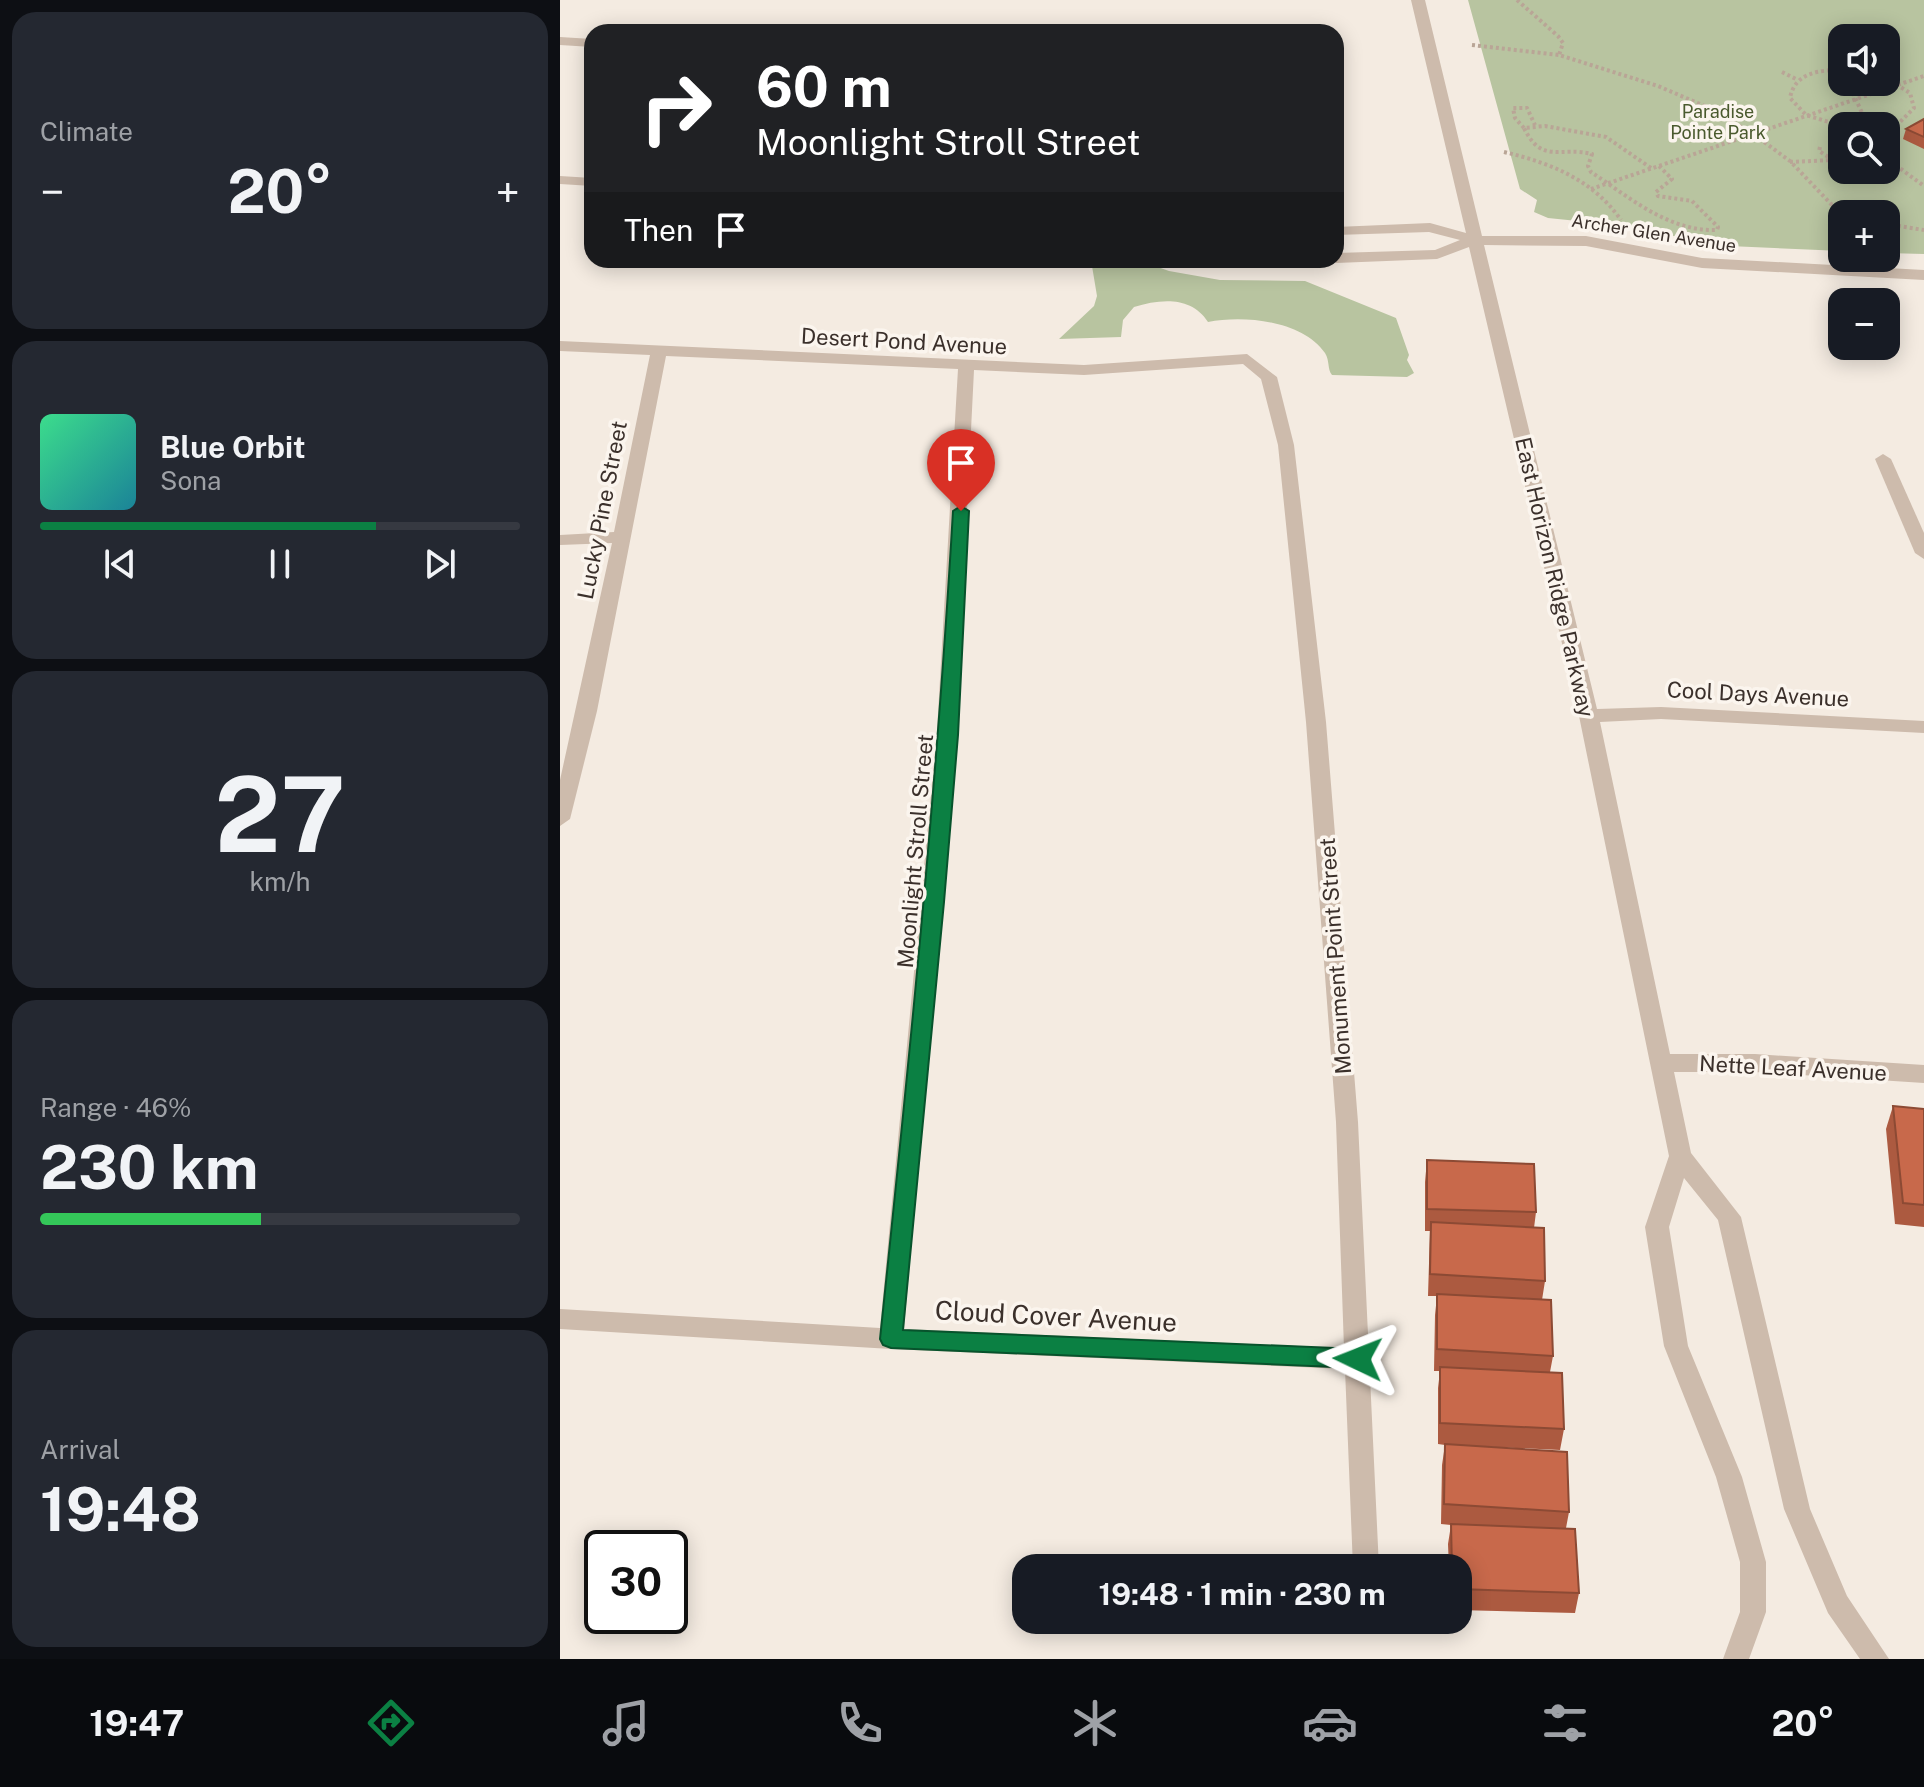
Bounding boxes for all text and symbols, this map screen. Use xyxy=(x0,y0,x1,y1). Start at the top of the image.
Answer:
map controls xyxy=(1828,24,1900,360)
button: sound xyxy=(1828,24,1900,96)
text: 60 m xyxy=(756,54,892,120)
icon: right xyxy=(624,56,728,160)
park label: Paradise Pointe Park xyxy=(1670,101,1766,143)
button: search xyxy=(1828,112,1900,184)
text: Climate xyxy=(40,116,133,147)
text: Moonlight Stroll Street xyxy=(756,121,1141,163)
text: 20° xyxy=(227,156,333,227)
text: − xyxy=(40,166,64,218)
text: + xyxy=(496,166,520,218)
button: + xyxy=(1828,200,1900,272)
icon: arrive xyxy=(709,208,753,252)
street label: Archer Glen Avenue xyxy=(1570,210,1738,256)
text: Then xyxy=(624,212,693,248)
button: − xyxy=(1828,288,1900,360)
street label: Desert Pond Avenue xyxy=(800,323,1008,359)
street label: Lucky Pine Street xyxy=(572,419,632,601)
text: Blue Orbit xyxy=(160,429,306,465)
pin xyxy=(927,429,995,511)
street label: East Horizon Ridge Parkway xyxy=(1510,435,1600,720)
icon: arrive xyxy=(939,441,983,485)
text: Sona xyxy=(160,465,221,496)
icon: previous xyxy=(98,542,142,586)
icon: pause xyxy=(258,542,302,586)
icon: next xyxy=(418,542,462,586)
street label: Cool Days Avenue xyxy=(1666,676,1850,712)
street label: Moonlight Stroll Street xyxy=(892,733,938,969)
text: 27 xyxy=(214,753,346,875)
street label: Monument Point Street xyxy=(1314,837,1356,1075)
text: km/h xyxy=(249,866,311,897)
street label: Nette Leaf Avenue xyxy=(1699,1050,1887,1086)
text: Range · 46% xyxy=(40,1092,191,1123)
text: 230 km xyxy=(40,1132,259,1203)
street label: Cloud Cover Avenue xyxy=(934,1294,1178,1338)
position arrow xyxy=(1316,1317,1400,1401)
text: Arrival xyxy=(40,1434,120,1465)
text: 19:48 xyxy=(40,1474,201,1545)
speed limit sign: 30 xyxy=(584,1530,688,1634)
text: 19:48 · 1 min · 230 m xyxy=(1098,1576,1386,1612)
icon: directions xyxy=(363,1695,419,1751)
icon: music xyxy=(598,1695,654,1751)
icon: phone xyxy=(832,1695,888,1751)
icon: climate xyxy=(1067,1695,1123,1751)
icon: car xyxy=(1302,1695,1358,1751)
icon: filters xyxy=(1537,1695,1593,1751)
text: 19:47 xyxy=(89,1702,184,1744)
text: 20° xyxy=(1771,1702,1835,1744)

